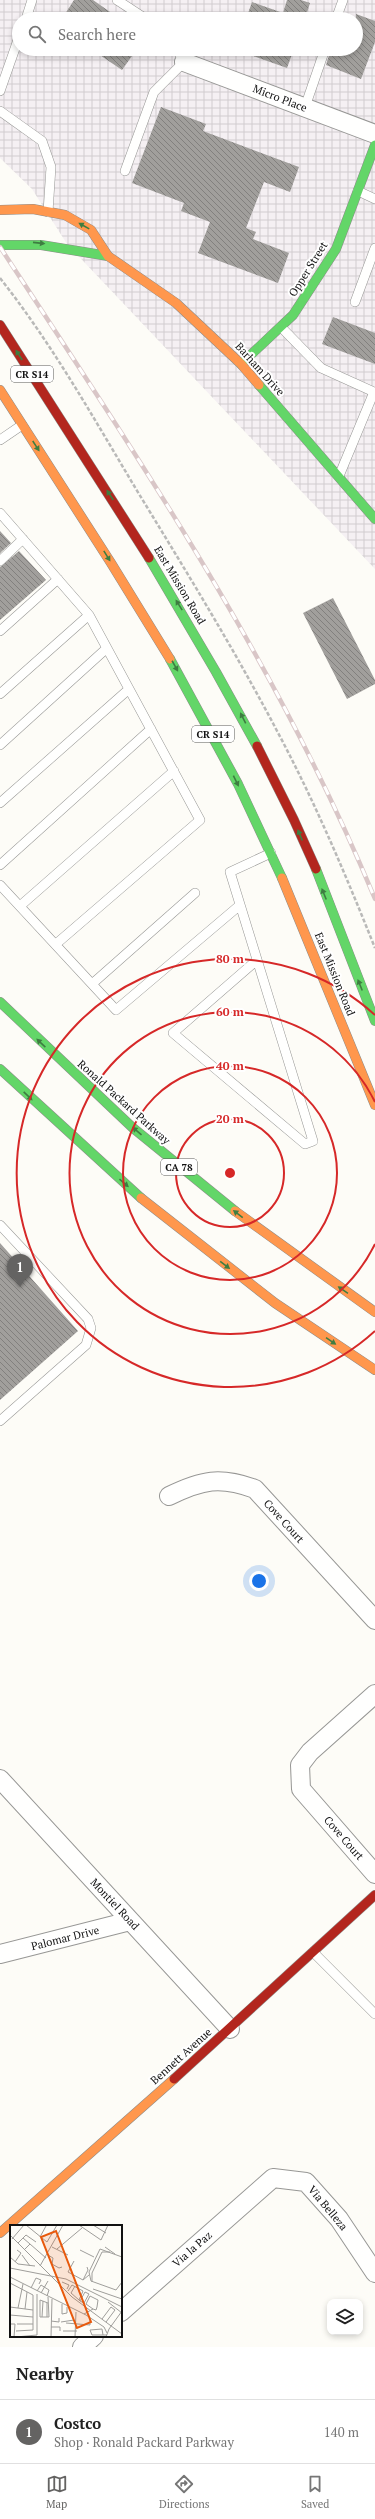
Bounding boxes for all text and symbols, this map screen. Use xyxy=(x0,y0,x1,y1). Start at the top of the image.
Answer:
search box xyxy=(12,12,363,56)
icon: search xyxy=(26,23,48,45)
text: Search here xyxy=(58,24,136,44)
street label: Micro Place xyxy=(251,81,309,115)
one-way arrow xyxy=(78,223,90,229)
street label: Opper Street xyxy=(286,239,330,299)
one-way arrow xyxy=(33,240,45,247)
street label: Barham Drive xyxy=(232,339,288,399)
one-way arrow xyxy=(16,349,23,361)
road number: CR S14 xyxy=(11,366,53,382)
one-way arrow xyxy=(33,441,40,452)
one-way arrow xyxy=(106,489,113,501)
street label: East Mission Road xyxy=(151,543,209,627)
one-way arrow xyxy=(103,550,110,562)
one-way arrow xyxy=(175,599,182,611)
one-way arrow xyxy=(171,661,178,672)
one-way arrow xyxy=(239,712,246,724)
road number: CR S14 xyxy=(192,726,234,742)
one-way arrow xyxy=(233,775,239,787)
one-way arrow xyxy=(296,828,302,840)
one-way arrow xyxy=(321,888,327,899)
street label: East Mission Road xyxy=(312,930,358,1018)
text: 80 m xyxy=(216,951,244,966)
one-way arrow xyxy=(357,978,363,990)
text: 60 m xyxy=(216,1004,244,1019)
one-way arrow xyxy=(36,1039,46,1048)
street label: Ronald Packard Parkway xyxy=(75,1057,173,1148)
text: 40 m xyxy=(216,1058,244,1073)
one-way arrow xyxy=(23,1091,33,1101)
text: 20 m xyxy=(216,1111,244,1126)
one-way arrow xyxy=(133,1127,142,1136)
road number: CA 78 xyxy=(161,1159,197,1175)
centre of rings xyxy=(223,1166,237,1180)
one-way arrow xyxy=(119,1179,130,1188)
one-way arrow xyxy=(232,1209,243,1218)
pin: 1 xyxy=(7,1254,33,1287)
one-way arrow xyxy=(220,1261,231,1269)
one-way arrow xyxy=(337,1286,348,1294)
one-way arrow xyxy=(326,1337,336,1345)
street label: Cove Court xyxy=(261,1496,307,1546)
your location xyxy=(249,1571,269,1591)
street label: Cove Court xyxy=(321,1813,367,1863)
street label: Montiel Road xyxy=(88,1875,142,1933)
street label: Palomar Drive xyxy=(29,1923,101,1953)
street label: Bennett Avenue xyxy=(148,2025,215,2087)
street label: Via Belleza xyxy=(305,2183,351,2234)
inset map xyxy=(10,2225,122,2337)
street label: Via la Paz xyxy=(169,2228,215,2270)
map controls xyxy=(327,2299,363,2335)
button: layers xyxy=(327,2299,363,2335)
text: Nearby xyxy=(16,2362,74,2385)
text: Costco xyxy=(54,2413,101,2433)
text: 1 xyxy=(25,2423,33,2441)
text: 140 m xyxy=(324,2423,359,2441)
text: Shop · Ronald Packard Parkway xyxy=(54,2433,234,2451)
tab: Map xyxy=(46,2473,68,2511)
tab: Directions xyxy=(159,2473,210,2511)
tab: Saved xyxy=(301,2473,329,2511)

